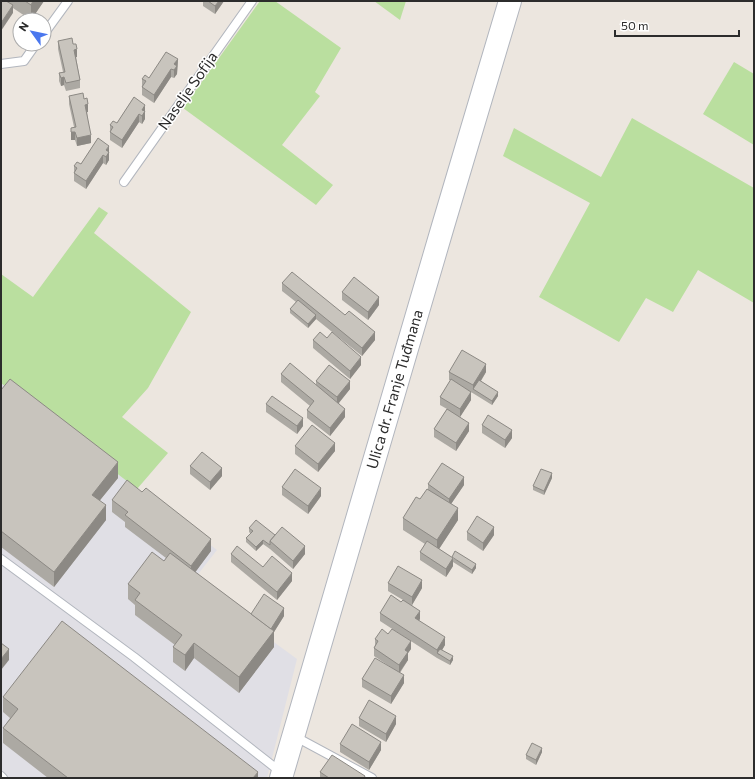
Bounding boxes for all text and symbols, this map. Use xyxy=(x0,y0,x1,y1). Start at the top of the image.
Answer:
north arrow xyxy=(12,12,52,52)
scale bar xyxy=(615,12,739,38)
text: 50 m xyxy=(621,18,649,32)
text: N xyxy=(15,19,31,33)
street label: Naselje Sofija xyxy=(154,48,221,133)
street label: Ulica dr. Franje Tuđmana xyxy=(362,307,426,471)

